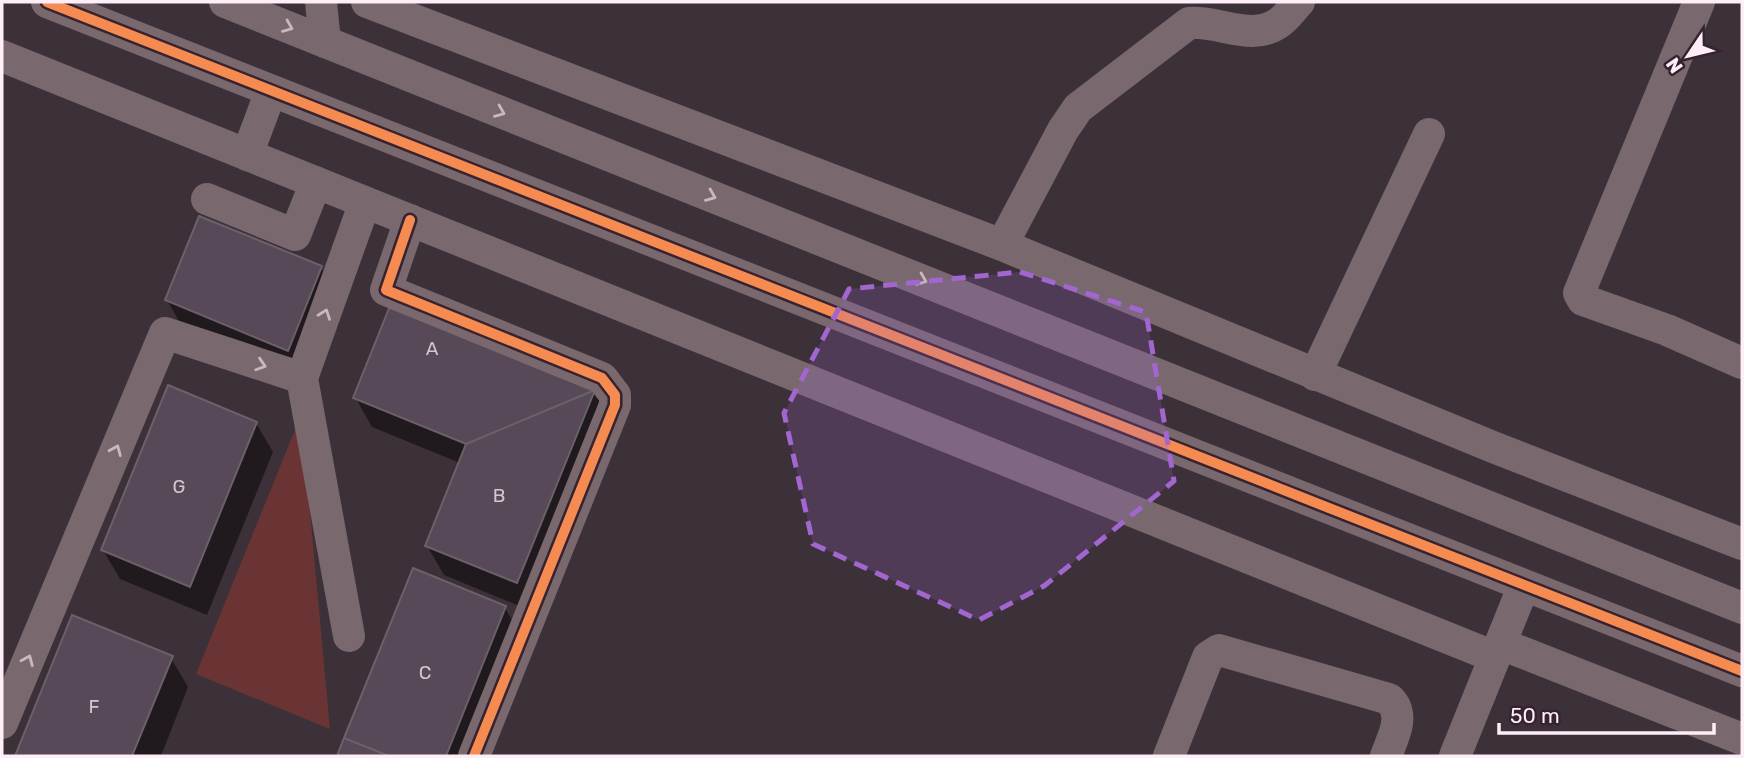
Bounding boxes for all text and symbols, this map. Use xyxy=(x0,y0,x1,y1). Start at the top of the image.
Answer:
one-way arrow xyxy=(282,19,294,33)
north arrow xyxy=(1653,21,1723,91)
text: N xyxy=(1661,53,1688,78)
one-way arrow xyxy=(493,103,505,117)
one-way arrow xyxy=(704,188,716,202)
one-way arrow xyxy=(916,272,928,286)
one-way arrow xyxy=(316,308,330,320)
house number: A xyxy=(426,337,439,360)
one-way arrow xyxy=(255,356,267,371)
one-way arrow xyxy=(108,445,122,458)
house number: G xyxy=(173,475,185,498)
house number: B xyxy=(493,484,505,507)
one-way arrow xyxy=(20,655,34,667)
house number: C xyxy=(419,661,431,684)
scale bar xyxy=(1499,692,1714,736)
house number: F xyxy=(88,695,100,718)
text: 50 m xyxy=(1510,703,1560,728)

